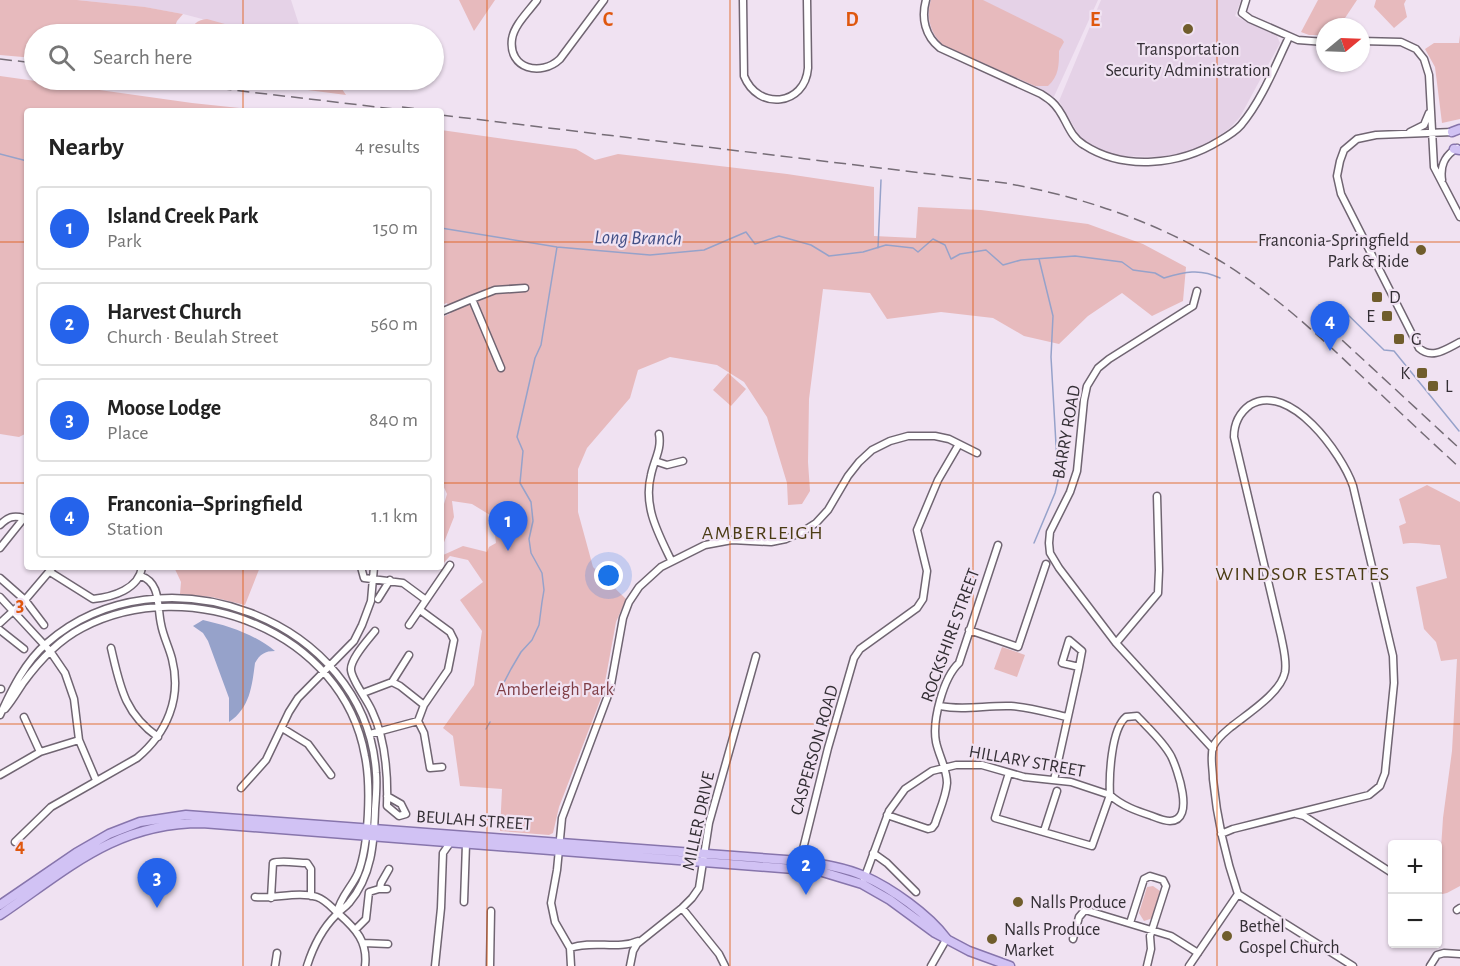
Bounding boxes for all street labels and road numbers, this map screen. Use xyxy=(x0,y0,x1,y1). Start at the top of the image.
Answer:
street label: BARRY ROAD xyxy=(1050,384,1084,481)
street label: ROCKSHIRE STREET xyxy=(918,566,984,705)
street label: CASPERSON ROAD xyxy=(788,683,842,817)
street label: HILLARY STREET xyxy=(967,743,1086,781)
street label: MILLER DRIVE xyxy=(680,770,718,872)
street label: BEULAH STREET xyxy=(415,808,533,834)

